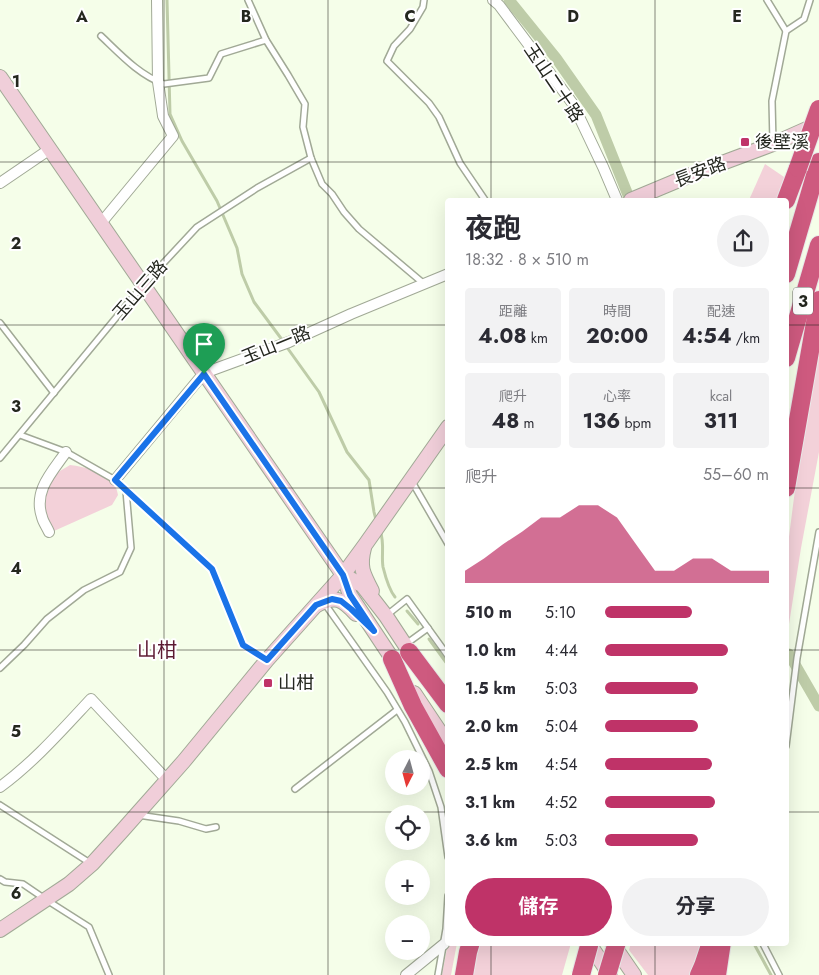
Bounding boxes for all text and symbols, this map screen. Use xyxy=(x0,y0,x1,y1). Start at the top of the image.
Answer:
text: A xyxy=(75,5,88,28)
text: B xyxy=(241,5,251,28)
text: C xyxy=(404,5,416,28)
text: D xyxy=(567,5,579,28)
text: E xyxy=(732,5,742,28)
street label: 玉山二十路 xyxy=(518,38,590,128)
text: 1 xyxy=(12,70,20,93)
place label: 後壁溪 xyxy=(755,129,809,155)
marker: 後壁溪 xyxy=(739,136,751,148)
street label: 長安路 xyxy=(670,150,730,194)
text: 夜跑 xyxy=(465,208,521,249)
button: share xyxy=(717,215,769,267)
text: 2 xyxy=(11,232,21,255)
text: 18:32 · 8 × 510 m xyxy=(465,248,589,271)
street label: 玉山三路 xyxy=(107,254,173,326)
road number: 3 xyxy=(793,288,813,314)
text: 距離 xyxy=(499,301,527,321)
text: 時間 xyxy=(603,301,631,321)
text: 配速 xyxy=(707,301,735,321)
street label: 玉山一路 xyxy=(238,319,314,371)
text: 4.08 xyxy=(478,321,527,351)
text: 20:00 xyxy=(586,321,648,351)
text: 4:54 xyxy=(682,321,732,351)
pin xyxy=(183,323,225,374)
text: km xyxy=(527,328,548,348)
text: /km xyxy=(732,328,760,348)
icon: arrive xyxy=(190,330,218,358)
text: 爬升 xyxy=(499,386,527,406)
text: 心率 xyxy=(603,386,631,406)
text: kcal xyxy=(710,386,732,406)
text: 3 xyxy=(11,395,21,418)
text: 48 xyxy=(492,406,519,436)
text: 136 xyxy=(583,406,620,436)
text: 311 xyxy=(704,406,738,436)
text: m xyxy=(519,413,534,433)
text: bpm xyxy=(620,413,651,433)
text: 55–60 m xyxy=(703,463,769,486)
text: 爬升 xyxy=(465,465,497,488)
text: 4 xyxy=(10,557,22,580)
text: 510 m xyxy=(465,601,512,624)
text: 5:10 xyxy=(545,601,576,624)
district label: 山柑 xyxy=(137,636,177,665)
text: 1.0 km xyxy=(465,639,516,662)
text: 4:44 xyxy=(545,639,578,662)
place label: 山柑 xyxy=(278,670,314,696)
marker: 山柑 xyxy=(262,677,274,689)
text: 1.5 km xyxy=(465,677,516,700)
text: 5:03 xyxy=(545,677,577,700)
text: 2.0 km xyxy=(465,715,518,738)
text: 5:04 xyxy=(545,715,578,738)
text: 5 xyxy=(11,720,21,743)
north arrow xyxy=(385,750,430,795)
map controls xyxy=(385,750,430,960)
text: 2.5 km xyxy=(465,753,518,776)
text: 4:54 xyxy=(545,753,577,776)
text: 3.1 km xyxy=(465,791,515,814)
text: 4:52 xyxy=(545,791,577,814)
button: locate xyxy=(385,805,430,850)
text: 3.6 km xyxy=(465,829,518,852)
text: 5:03 xyxy=(545,829,577,852)
button: + xyxy=(385,860,430,905)
button: 儲存 xyxy=(465,878,612,936)
button: 分享 xyxy=(622,878,769,936)
text: 6 xyxy=(11,882,21,905)
button: − xyxy=(385,915,430,960)

